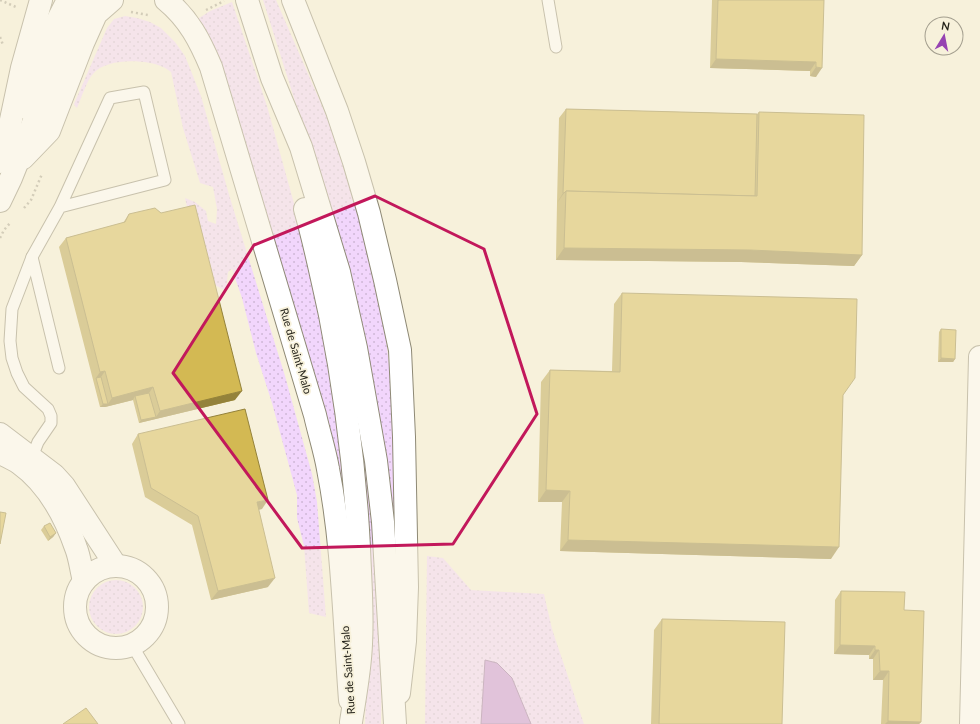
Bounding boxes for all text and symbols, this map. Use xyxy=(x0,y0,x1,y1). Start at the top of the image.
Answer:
north arrow xyxy=(924,16,964,56)
text: N xyxy=(941,19,951,33)
street label: Rue de Saint-Malo xyxy=(278,306,315,395)
street label: Rue de Saint-Malo xyxy=(338,625,357,715)

